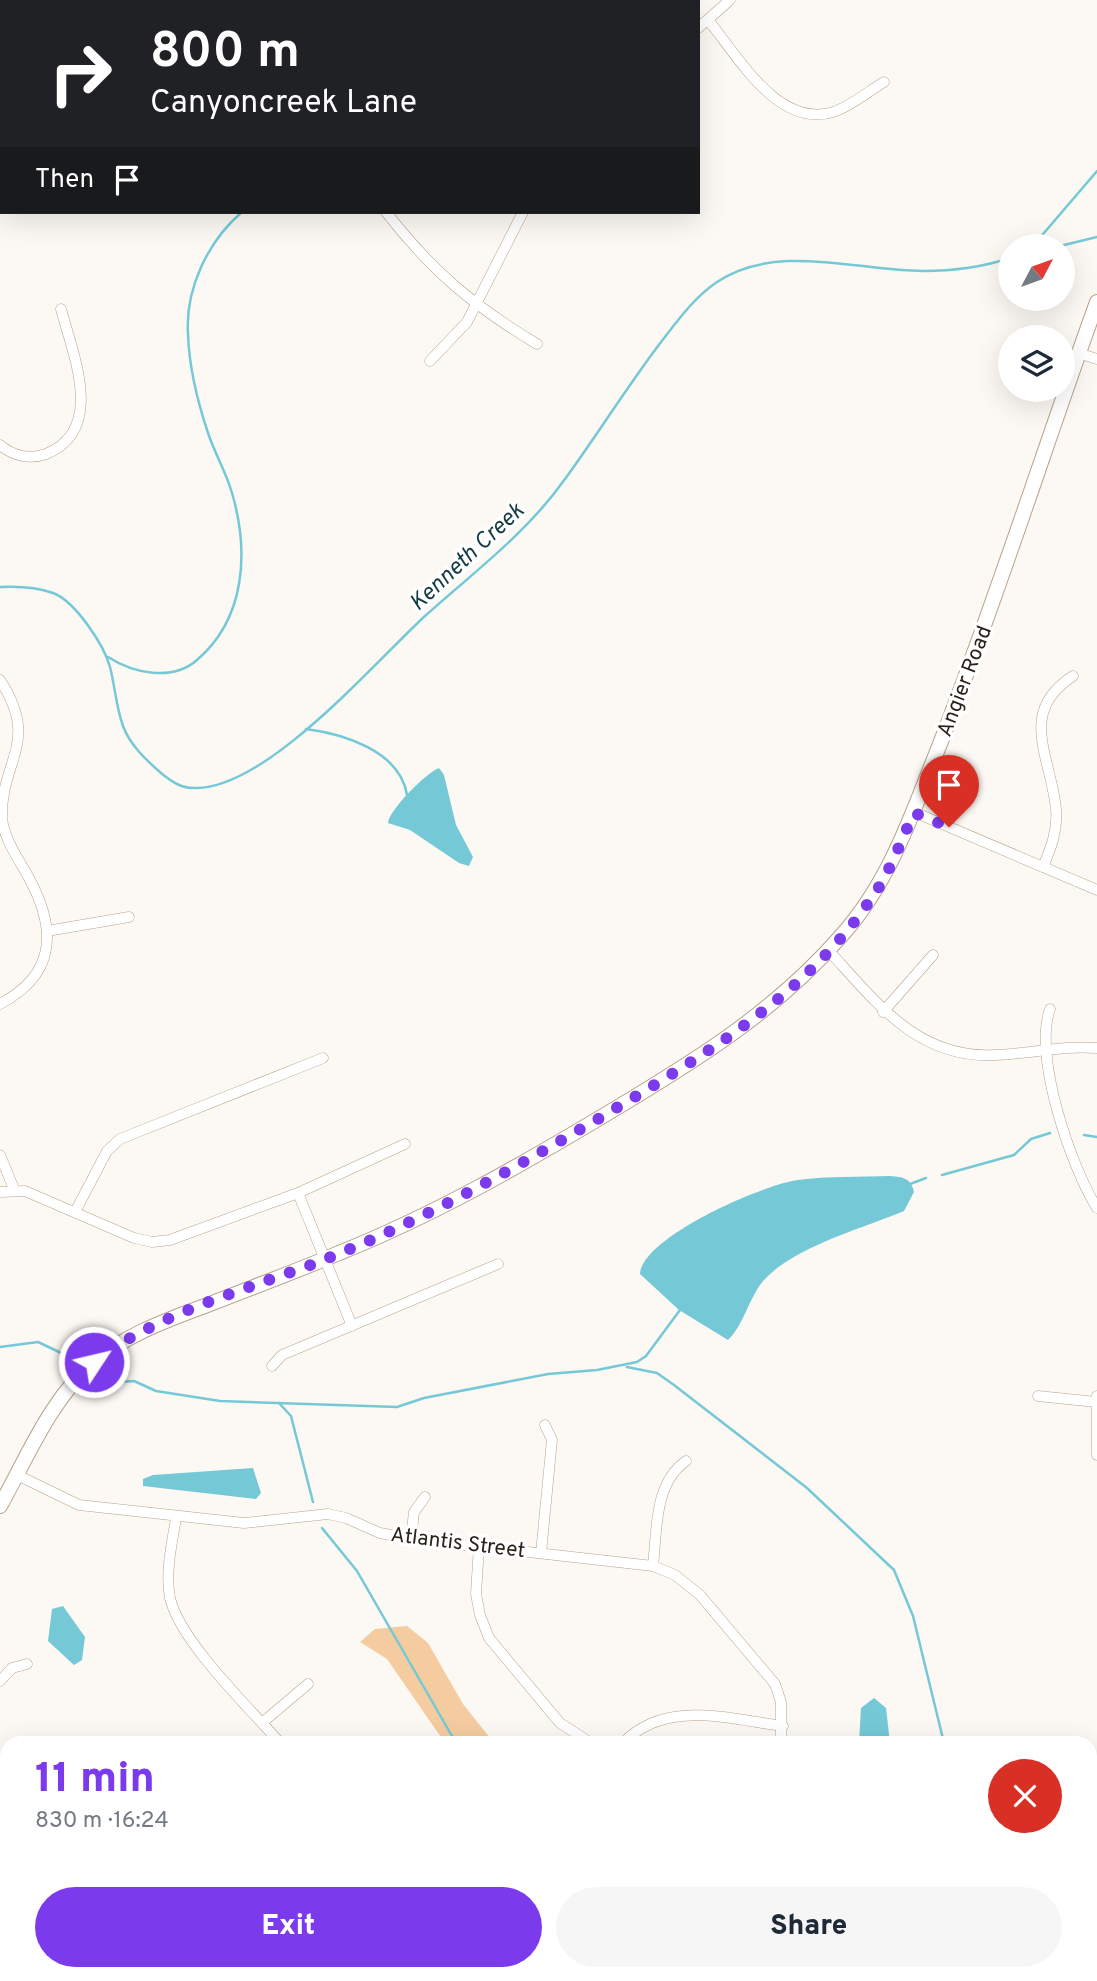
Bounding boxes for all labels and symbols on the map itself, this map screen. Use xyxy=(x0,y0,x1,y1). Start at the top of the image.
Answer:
north arrow xyxy=(998,234,1074,312)
water label: Kenneth Creek xyxy=(404,497,531,618)
street label: Angier Road xyxy=(932,622,999,741)
pin xyxy=(919,755,979,827)
position arrow xyxy=(57,1325,131,1399)
street label: Atlantis Street xyxy=(389,1522,527,1565)

